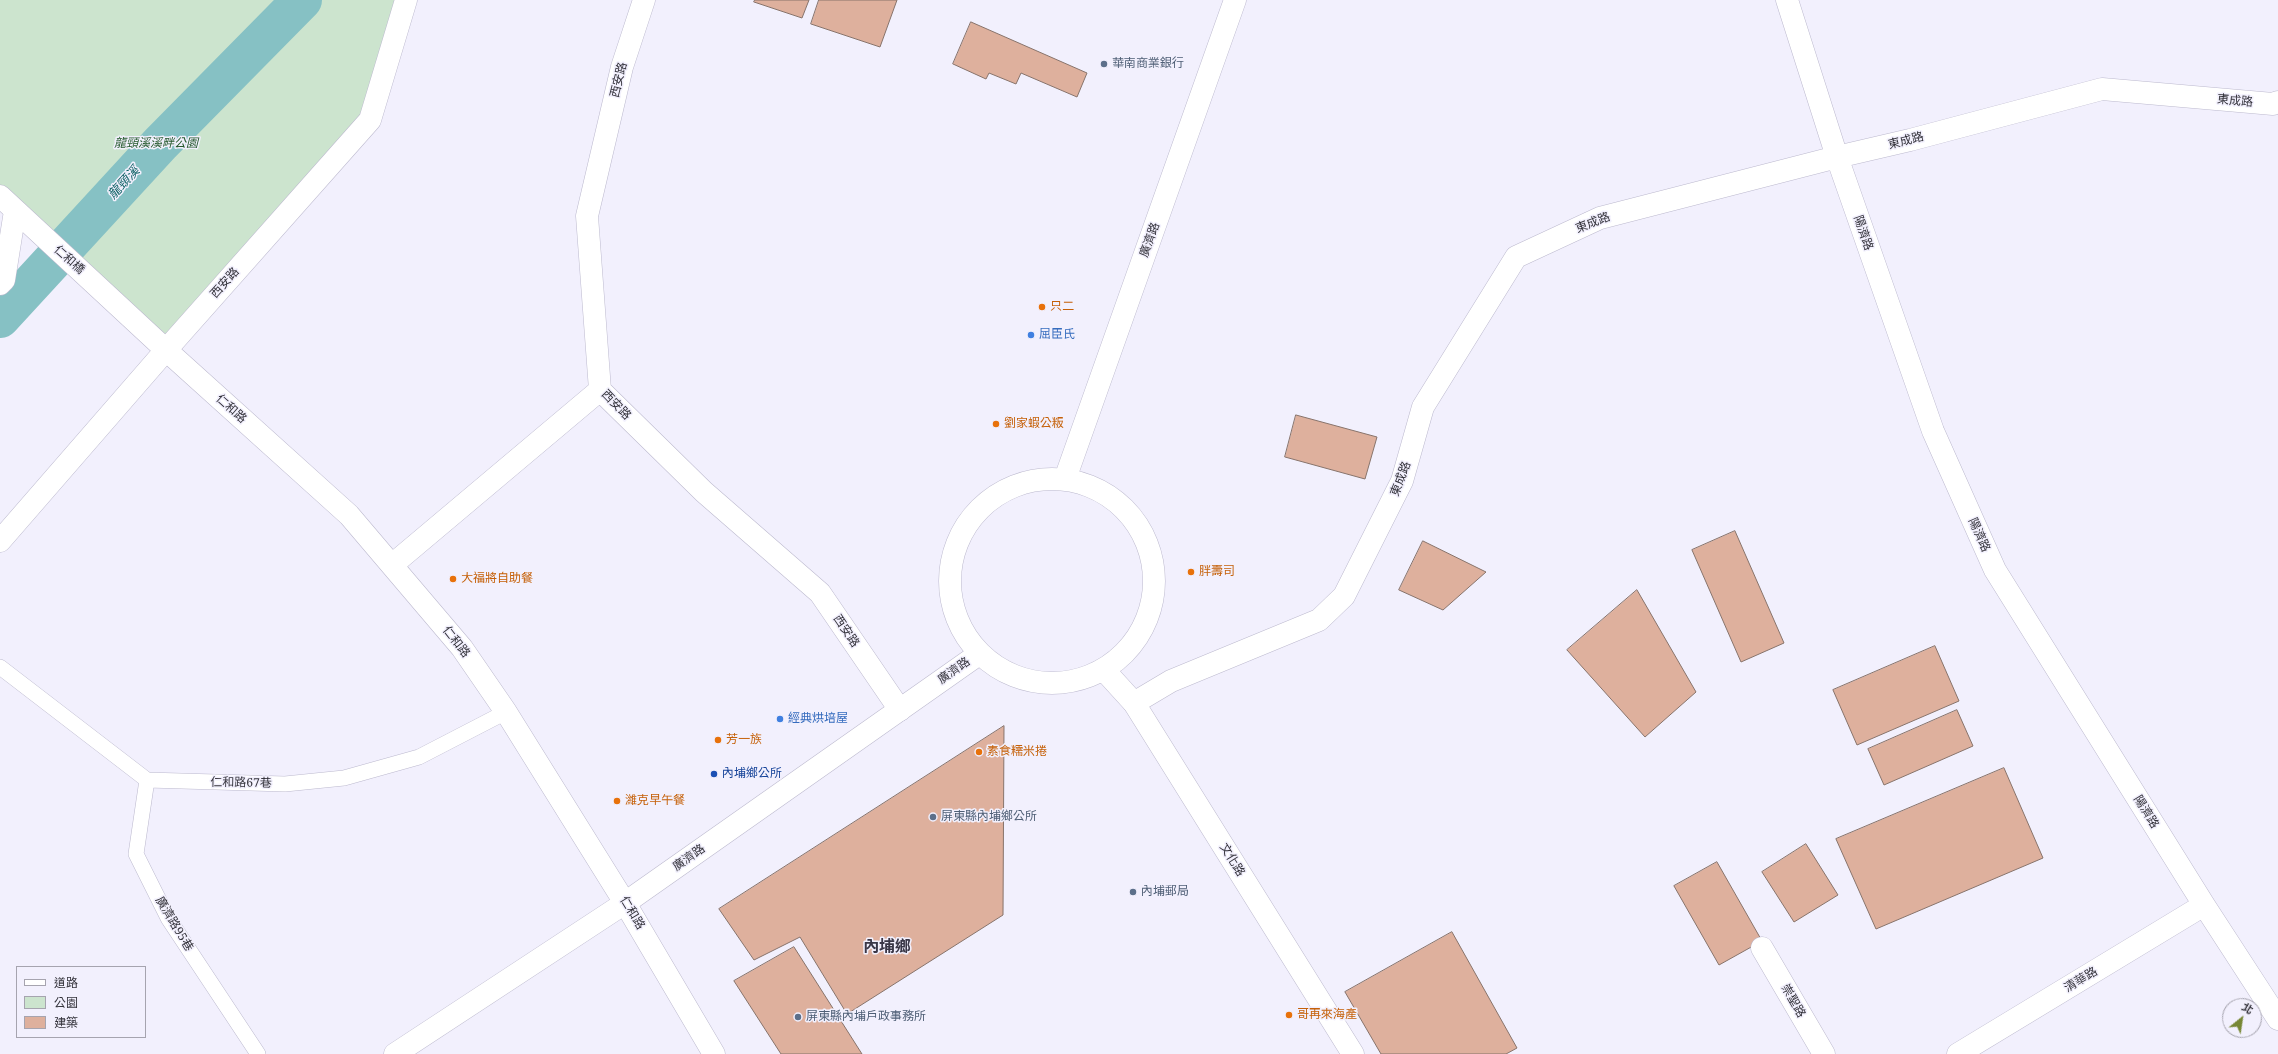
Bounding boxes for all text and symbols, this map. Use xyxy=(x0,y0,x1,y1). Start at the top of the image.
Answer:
place label: 華南商業銀行 xyxy=(1112,57,1184,71)
marker: 華南商業銀行 xyxy=(1099,59,1109,69)
street label: 西安路 xyxy=(608,61,630,99)
street label: 東成路 xyxy=(2216,92,2254,110)
street label: 東成路 xyxy=(1887,130,1925,152)
park label: 龍頸溪溪畔公園 xyxy=(114,137,198,151)
water label: 龍頸溪 xyxy=(105,163,143,203)
street label: 東成路 xyxy=(1574,210,1612,236)
street label: 陽濟路 xyxy=(1850,214,1876,252)
street label: 廣濟路 xyxy=(1137,221,1163,259)
street label: 仁和橋 xyxy=(51,243,87,277)
street label: 西安路 xyxy=(208,265,242,301)
place label: 只二 xyxy=(1050,300,1074,314)
marker: 只二 xyxy=(1037,302,1047,312)
place label: 屈臣氏 xyxy=(1039,328,1075,342)
marker: 屈臣氏 xyxy=(1026,330,1036,340)
street label: 西安路 xyxy=(598,387,634,423)
street label: 仁和路 xyxy=(213,392,249,426)
place label: 劉家蝦公粄 xyxy=(1004,417,1064,431)
marker: 劉家蝦公粄 xyxy=(991,419,1001,429)
street label: 東成路 xyxy=(1388,460,1414,498)
street label: 陽濟路 xyxy=(1965,516,1993,554)
place label: 胖壽司 xyxy=(1199,565,1235,579)
marker: 胖壽司 xyxy=(1186,567,1196,577)
place label: 大福將自助餐 xyxy=(461,572,533,586)
marker: 大福將自助餐 xyxy=(448,574,458,584)
street label: 西安路 xyxy=(830,612,862,650)
street label: 仁和路 xyxy=(439,623,473,661)
street label: 廣濟路 xyxy=(935,655,973,687)
place label: 經典烘培屋 xyxy=(788,712,848,726)
marker: 經典烘培屋 xyxy=(775,714,785,724)
place label: 芳一族 xyxy=(726,733,762,747)
marker: 芳一族 xyxy=(713,735,723,745)
place label: 素食糯米捲 xyxy=(987,745,1047,759)
marker: 素食糯米捲 xyxy=(974,747,984,757)
place label: 內埔鄉公所 xyxy=(722,767,782,781)
marker: 內埔鄉公所 xyxy=(709,769,719,779)
street label: 仁和路67巷 xyxy=(210,775,272,791)
street label: 陽濟路 xyxy=(2130,793,2162,831)
place label: 濰克早午餐 xyxy=(625,794,685,808)
marker: 濰克早午餐 xyxy=(612,796,622,806)
place label: 屏東縣內埔鄉公所 xyxy=(941,810,1037,824)
marker: 屏東縣內埔鄉公所 xyxy=(928,812,938,822)
street label: 文化路 xyxy=(1216,841,1248,879)
street label: 廣濟路 xyxy=(670,842,708,874)
place label: 內埔郵局 xyxy=(1141,885,1189,899)
marker: 內埔郵局 xyxy=(1128,887,1138,897)
street label: 廣濟路95巷 xyxy=(152,894,196,954)
street label: 仁和路 xyxy=(617,894,647,932)
district label: 內埔鄉 xyxy=(863,937,911,957)
street label: 清華路 xyxy=(2062,965,2100,995)
legend xyxy=(16,966,146,1038)
text: 道路 xyxy=(54,974,78,991)
street label: 崇聖路 xyxy=(1778,982,1808,1020)
text: 公園 xyxy=(54,994,78,1011)
north arrow xyxy=(2222,998,2262,1038)
text: 北 xyxy=(2239,999,2256,1017)
place label: 哥再來海產 xyxy=(1297,1008,1357,1022)
place label: 屏東縣內埔戶政事務所 xyxy=(806,1010,926,1024)
marker: 哥再來海產 xyxy=(1284,1010,1294,1020)
marker: 屏東縣內埔戶政事務所 xyxy=(793,1012,803,1022)
text: 建築 xyxy=(54,1014,78,1031)

